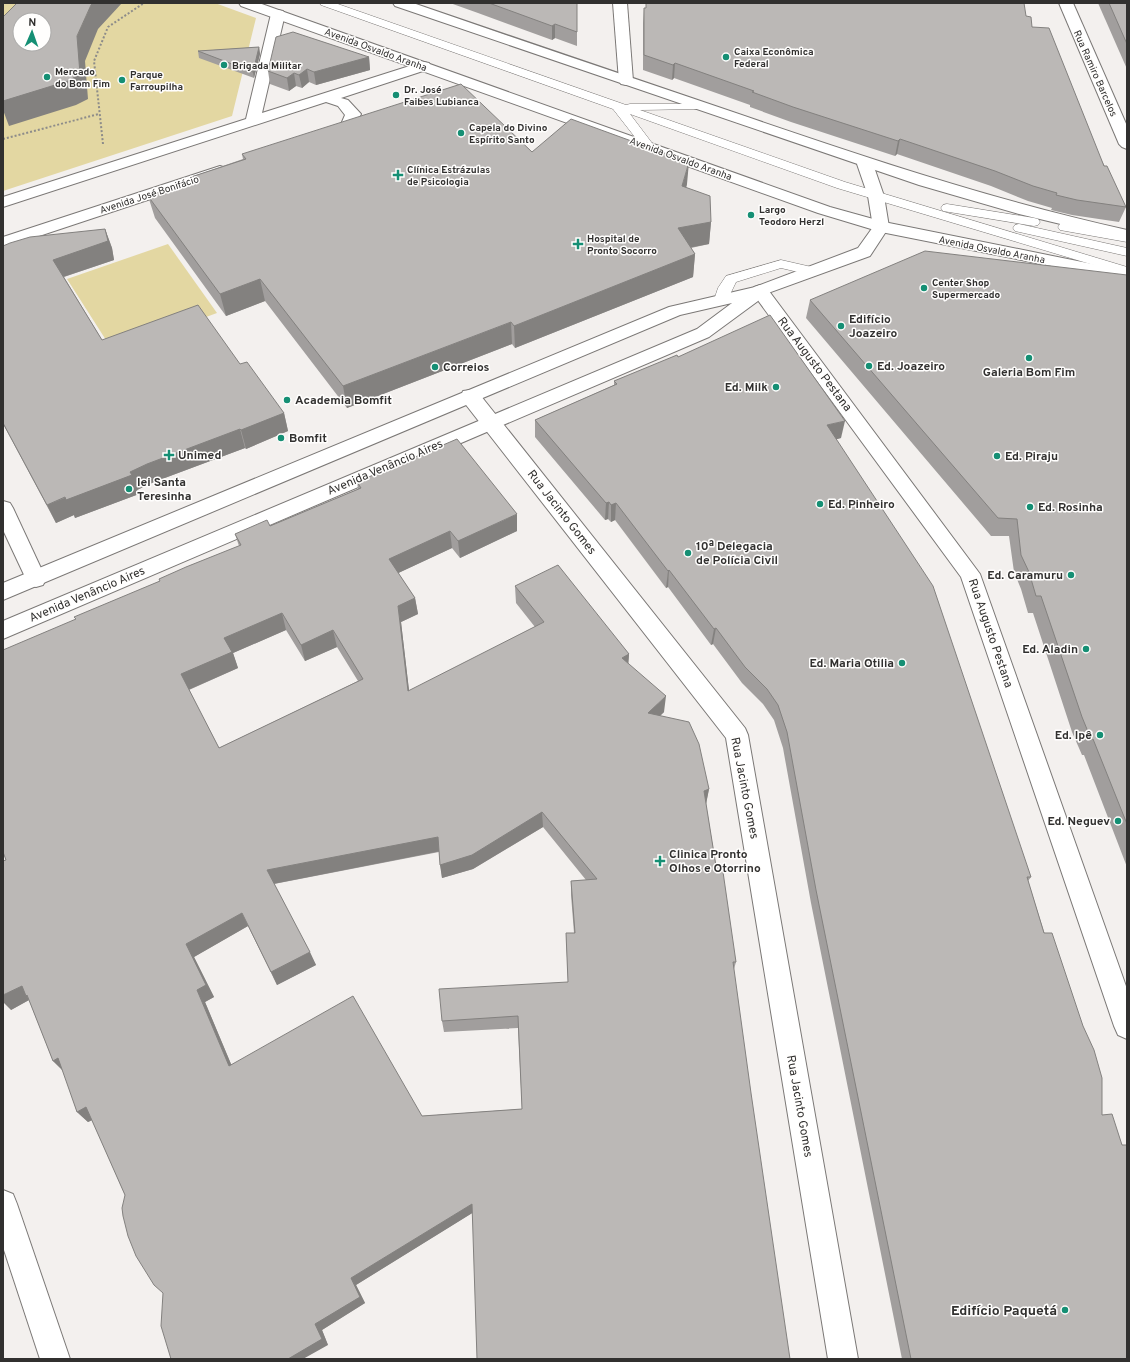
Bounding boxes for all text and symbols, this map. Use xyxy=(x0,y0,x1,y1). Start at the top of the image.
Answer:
north arrow xyxy=(12,12,52,52)
text: N xyxy=(28,16,37,30)
street label: Avenida Osvaldo Aranha xyxy=(322,26,429,75)
street label: Rua Ramiro Barcelos xyxy=(1070,28,1120,119)
place label: Caixa Econômica Federal xyxy=(734,46,814,71)
marker: Caixa Econômica Federal xyxy=(721,52,731,62)
marker: Brigada Militar xyxy=(219,60,229,70)
place label: Brigada Militar xyxy=(232,60,302,73)
place label: Mercado do Bom Fim xyxy=(55,66,110,91)
place label: Parque Farroupilha xyxy=(130,69,183,94)
marker: Mercado do Bom Fim xyxy=(42,72,52,82)
marker: Parque Farroupilha xyxy=(117,75,127,85)
place label: Dr. José Faibes Lubianca xyxy=(404,84,479,109)
marker: Dr. José Faibes Lubianca xyxy=(391,90,401,100)
place label: Capela do Divino Espírito Santo xyxy=(469,122,548,147)
marker: Capela do Divino Espírito Santo xyxy=(456,128,466,138)
street label: Avenida Osvaldo Aranha xyxy=(627,135,734,184)
place label: Clínica Estrázulas de Psicologia xyxy=(407,164,490,189)
marker: Clínica Estrázulas de Psicologia xyxy=(392,169,404,181)
street label: Avenida José Bonifácio xyxy=(98,173,201,218)
place label: Largo Teodoro Herzl xyxy=(759,204,824,229)
marker: Largo Teodoro Herzl xyxy=(746,210,756,220)
place label: Hospital de Pronto Socorro xyxy=(587,233,657,258)
street label: Avenida Osvaldo Aranha xyxy=(937,234,1046,267)
marker: Hospital de Pronto Socorro xyxy=(572,238,584,250)
place label: Center Shop Supermercado xyxy=(932,277,1001,302)
marker: Center Shop Supermercado xyxy=(919,283,929,293)
place label: Edifício Joazeiro xyxy=(849,312,897,342)
street label: Rua Augusto Pestana xyxy=(773,314,855,415)
marker: Edifício Joazeiro xyxy=(836,321,846,331)
marker: Galeria Bom Fim xyxy=(1024,353,1034,363)
place label: Ed. Joazeiro xyxy=(877,359,945,375)
place label: Correios xyxy=(443,360,490,376)
marker: Ed. Joazeiro xyxy=(864,361,874,371)
marker: Correios xyxy=(430,362,440,372)
place label: Galeria Bom Fim xyxy=(983,365,1075,381)
place label: Ed. Milk xyxy=(725,380,768,396)
marker: Ed. Milk xyxy=(771,382,781,392)
place label: Academia Bomfit xyxy=(295,393,392,409)
marker: Academia Bomfit xyxy=(282,395,292,405)
place label: Bomfit xyxy=(289,431,327,447)
marker: Bomfit xyxy=(276,433,286,443)
street label: Avenida Venâncio Aires xyxy=(325,436,446,500)
place label: Unimed xyxy=(178,448,221,464)
marker: Unimed xyxy=(163,449,175,461)
place label: Ed. Piraju xyxy=(1005,449,1058,465)
marker: Ed. Piraju xyxy=(992,451,1002,461)
street label: Rua Jacinto Gomes xyxy=(523,467,599,558)
place label: Iei Santa Teresinha xyxy=(137,475,191,505)
marker: Iei Santa Teresinha xyxy=(124,484,134,494)
place label: Ed. Pinheiro xyxy=(828,497,895,513)
marker: Ed. Pinheiro xyxy=(815,499,825,509)
place label: Ed. Rosinha xyxy=(1038,500,1103,516)
marker: Ed. Rosinha xyxy=(1025,502,1035,512)
place label: 10ª Delegacia de Polícia Civil xyxy=(696,539,778,569)
marker: 10ª Delegacia de Polícia Civil xyxy=(683,548,693,558)
street label: Avenida Venâncio Aires xyxy=(27,563,148,627)
place label: Ed. Caramuru xyxy=(987,568,1063,584)
marker: Ed. Caramuru xyxy=(1066,570,1076,580)
street label: Rua Augusto Pestana xyxy=(964,577,1016,690)
place label: Ed. Aladin xyxy=(1022,642,1078,658)
marker: Ed. Aladin xyxy=(1081,644,1091,654)
place label: Ed. Maria Otilia xyxy=(809,656,894,672)
marker: Ed. Maria Otilia xyxy=(897,658,907,668)
place label: Ed. Ipê xyxy=(1055,728,1092,744)
marker: Ed. Ipê xyxy=(1095,730,1105,740)
street label: Rua Jacinto Gomes xyxy=(726,736,762,841)
place label: Ed. Neguev xyxy=(1048,814,1110,830)
marker: Ed. Neguev xyxy=(1113,816,1123,826)
place label: Clinica Pronto Olhos e Otorrino xyxy=(669,847,761,877)
marker: Clinica Pronto Olhos e Otorrino xyxy=(654,855,666,867)
street label: Rua Jacinto Gomes xyxy=(782,1054,816,1159)
place label: Edifício Paquetá xyxy=(951,1303,1057,1320)
marker: Edifício Paquetá xyxy=(1060,1305,1070,1315)

